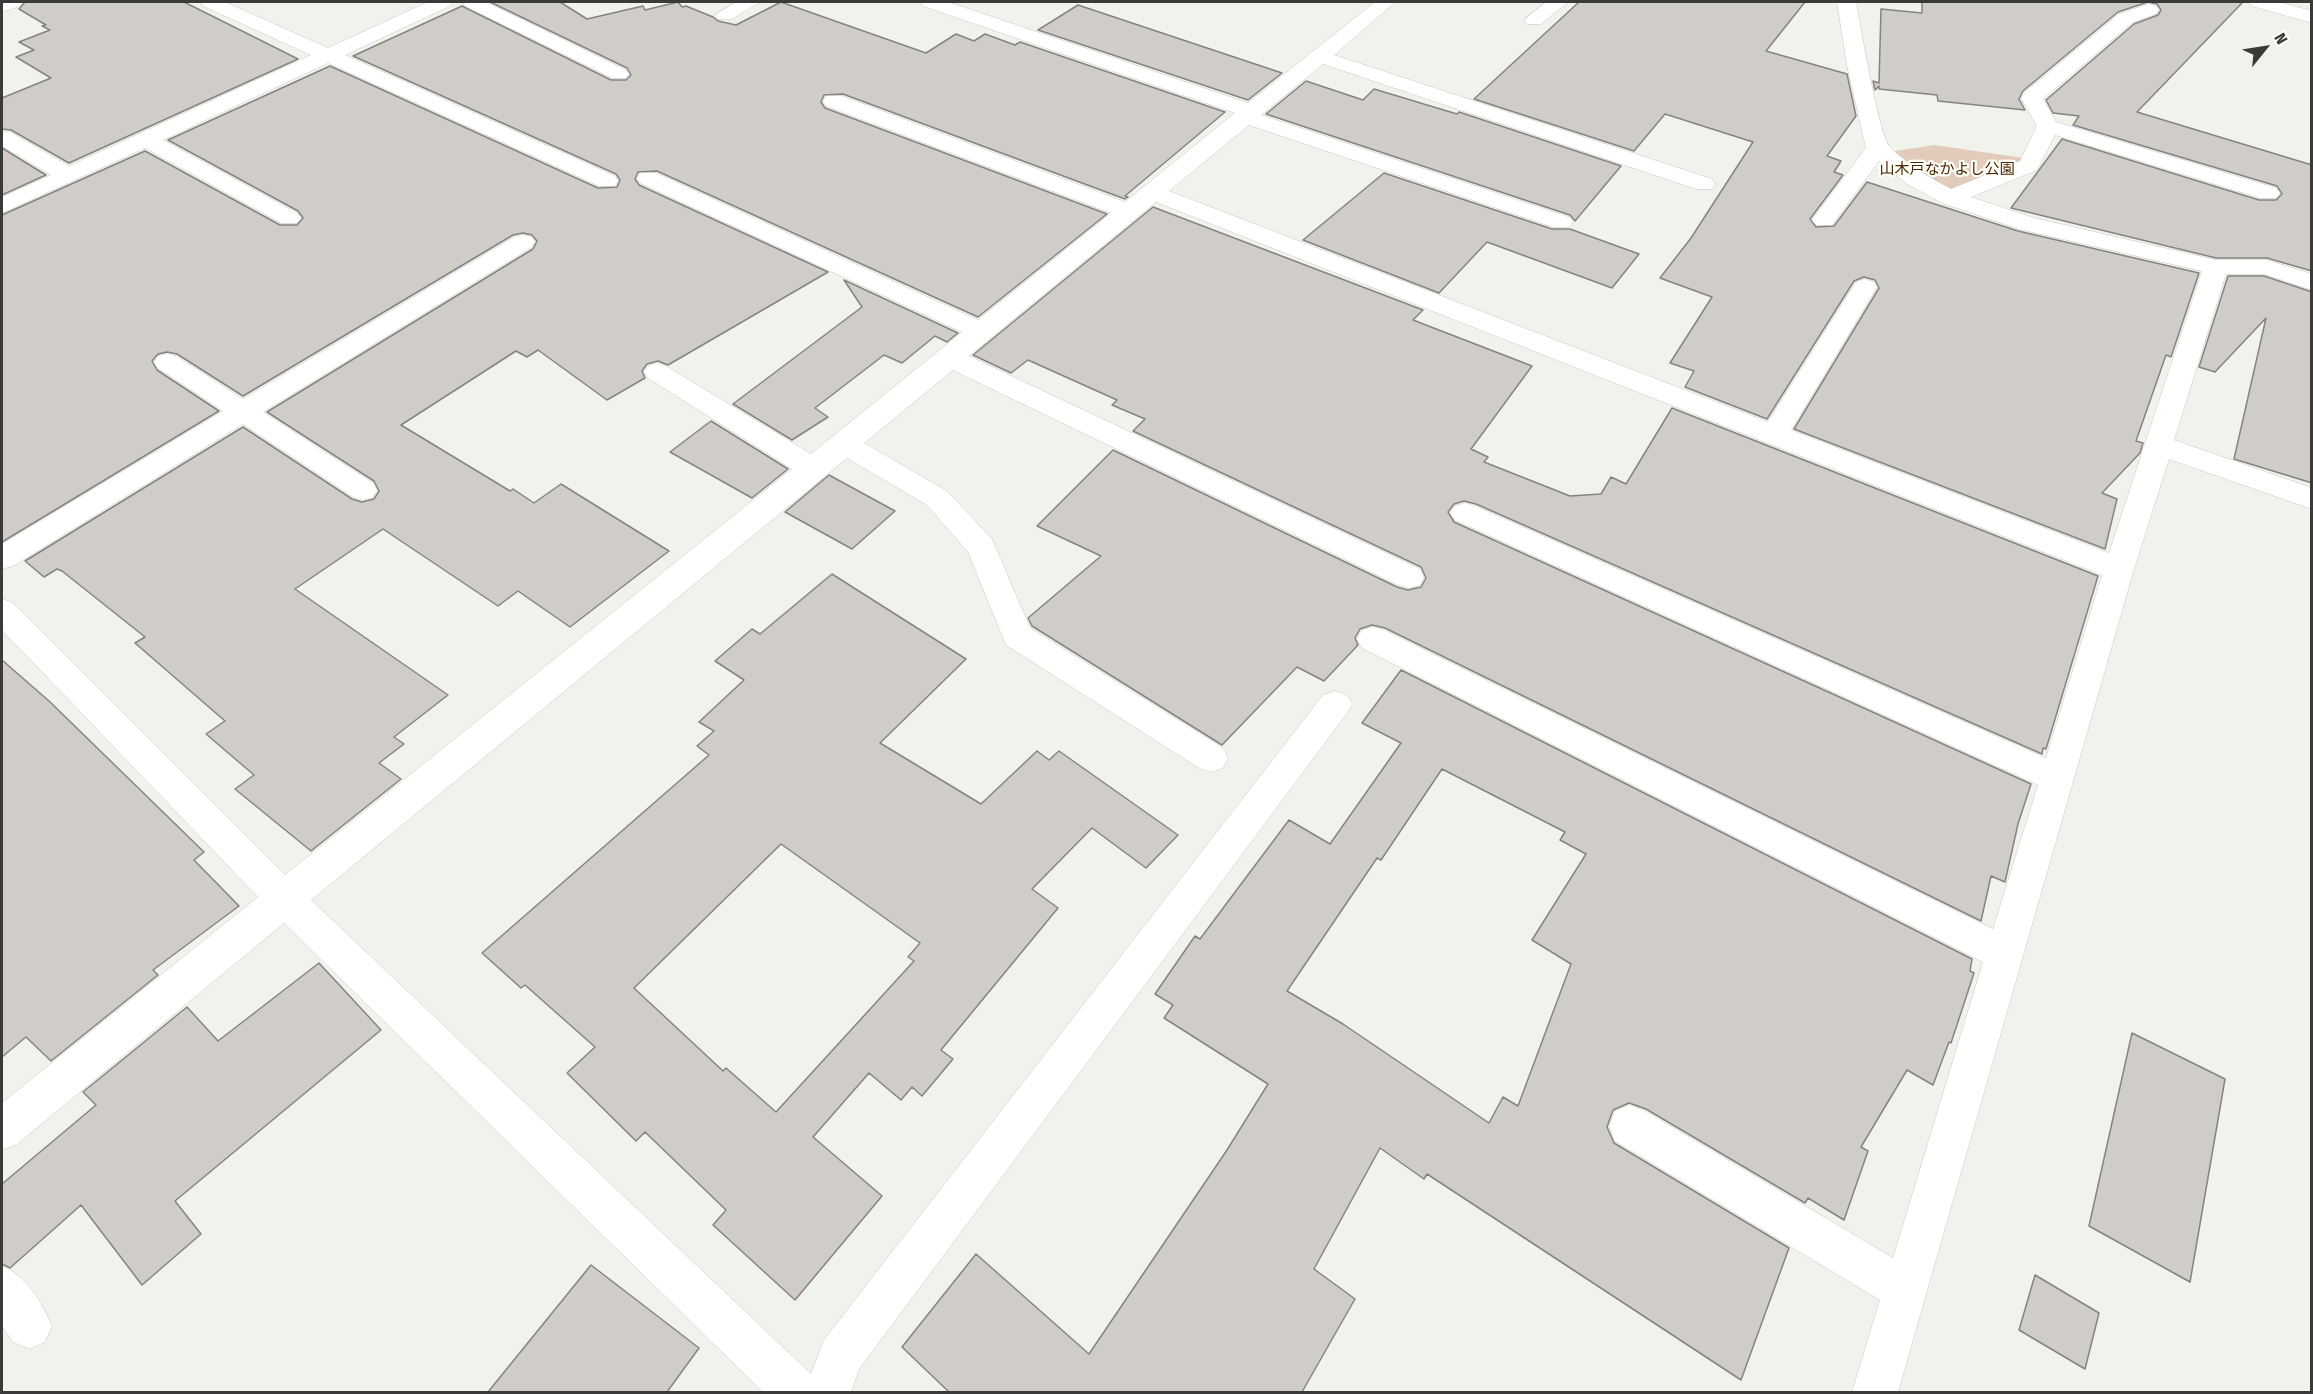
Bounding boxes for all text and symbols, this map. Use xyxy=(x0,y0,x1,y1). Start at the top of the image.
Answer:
north arrow xyxy=(2235,18,2295,78)
text: N xyxy=(2270,30,2292,48)
park label: 山木戸なかよし公園 xyxy=(1880,161,2014,179)

